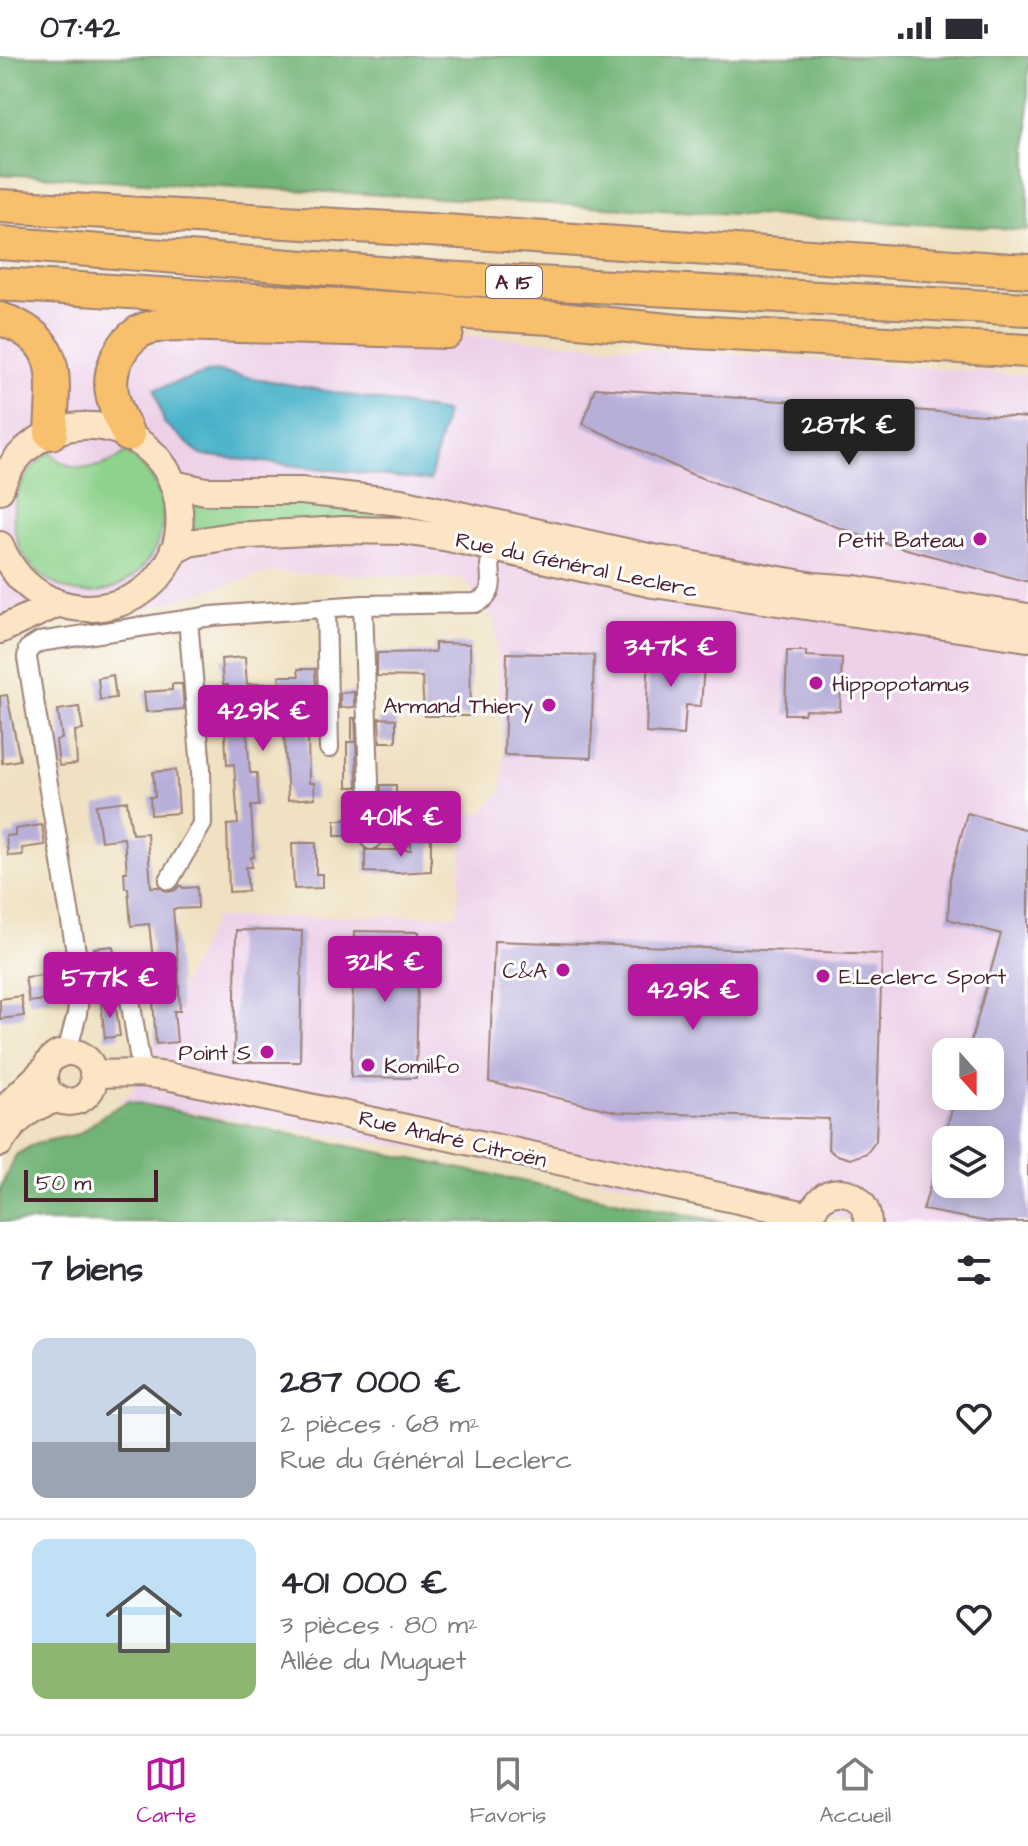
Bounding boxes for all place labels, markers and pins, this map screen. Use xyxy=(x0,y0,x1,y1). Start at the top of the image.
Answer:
pin: 287K € xyxy=(784,399,914,467)
place label: Petit Bateau xyxy=(838,525,964,556)
marker: Petit Bateau xyxy=(971,530,989,548)
pin: 347K € xyxy=(606,621,736,689)
place label: Hippopotamus xyxy=(832,669,970,700)
marker: Hippopotamus xyxy=(807,674,825,692)
pin: 429K € xyxy=(198,685,328,753)
place label: Armand Thiery xyxy=(383,691,533,723)
marker: Armand Thiery xyxy=(540,696,558,714)
pin: 401K € xyxy=(336,791,466,859)
pin: 321K € xyxy=(320,936,450,1004)
pin: 577K € xyxy=(45,952,175,1020)
place label: C&A xyxy=(503,956,547,987)
marker: C&A xyxy=(554,961,572,979)
place label: E.Leclerc Sport xyxy=(839,962,1006,993)
pin: 429K € xyxy=(628,964,758,1032)
marker: E.Leclerc Sport xyxy=(814,967,832,985)
place label: Point S xyxy=(178,1038,251,1069)
marker: Point S xyxy=(258,1043,276,1061)
place label: Komilfo xyxy=(384,1051,460,1082)
marker: Komilfo xyxy=(359,1056,377,1074)

